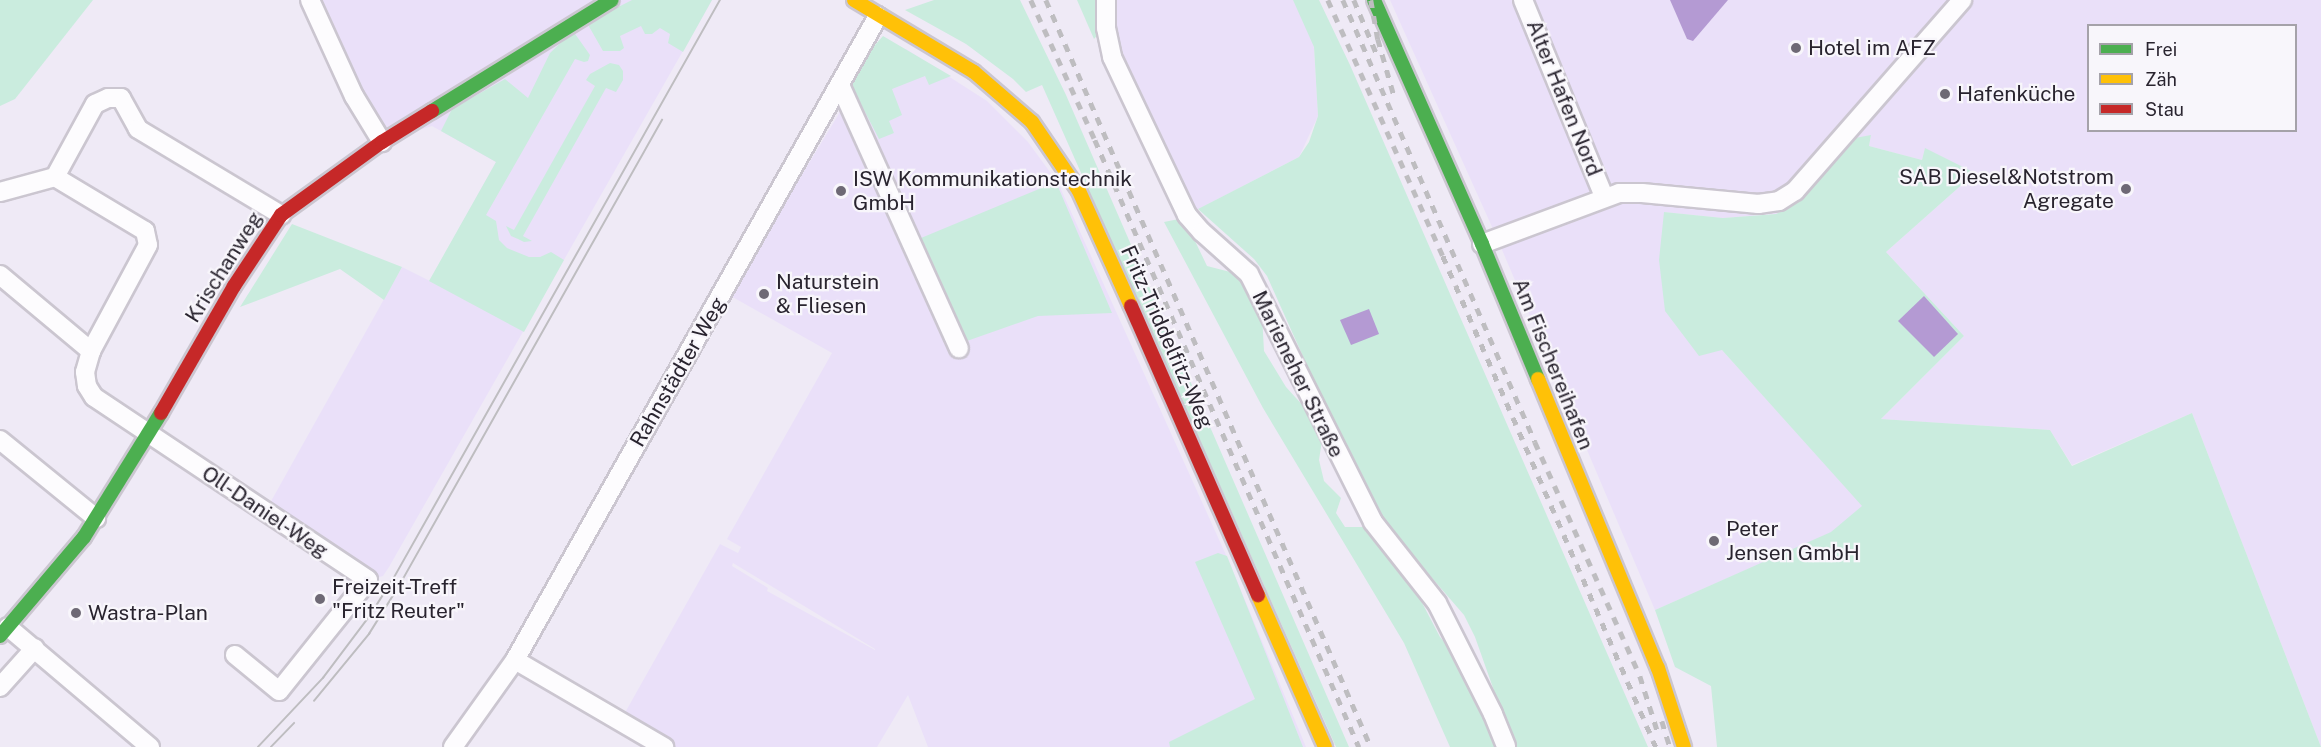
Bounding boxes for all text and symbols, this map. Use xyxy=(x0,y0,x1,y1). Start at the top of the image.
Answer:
street label: Alter Hafen Nord xyxy=(1521,16,1607,180)
legend xyxy=(2087,24,2297,132)
place label: Hotel im AFZ xyxy=(1808,35,1936,61)
text: Frei xyxy=(2145,39,2177,60)
marker: Hotel im AFZ xyxy=(1789,41,1803,55)
text: Zäh xyxy=(2145,69,2177,90)
place label: Hafenküche xyxy=(1957,81,2075,107)
marker: Hafenküche xyxy=(1938,87,1952,101)
text: Stau xyxy=(2145,99,2184,120)
place label: SAB Diesel&Notstrom Agregate xyxy=(1899,164,2114,214)
place label: ISW Kommunikationstechnik GmbH xyxy=(853,166,1132,216)
marker: SAB Diesel&Notstrom Agregate xyxy=(2119,182,2133,196)
marker: ISW Kommunikationstechnik GmbH xyxy=(834,184,848,198)
street label: Krischanweg xyxy=(180,207,268,327)
street label: Fritz-Triddelfitz-Weg xyxy=(1115,242,1219,432)
place label: Naturstein & Fliesen xyxy=(776,269,879,319)
street label: Am Fischereihafen xyxy=(1507,275,1599,453)
marker: Naturstein & Fliesen xyxy=(757,287,771,301)
street label: Marieneher Straße xyxy=(1247,287,1349,461)
street label: Rahnstädter Weg xyxy=(625,292,731,452)
street label: Oll-Daniel-Weg xyxy=(197,461,333,563)
place label: Peter Jensen GmbH xyxy=(1726,516,1860,566)
marker: Peter Jensen GmbH xyxy=(1707,534,1721,548)
place label: Freizeit-Treff "Fritz Reuter" xyxy=(332,574,465,624)
marker: Freizeit-Treff "Fritz Reuter" xyxy=(313,592,327,606)
place label: Wastra-Plan xyxy=(88,600,208,626)
marker: Wastra-Plan xyxy=(69,606,83,620)

